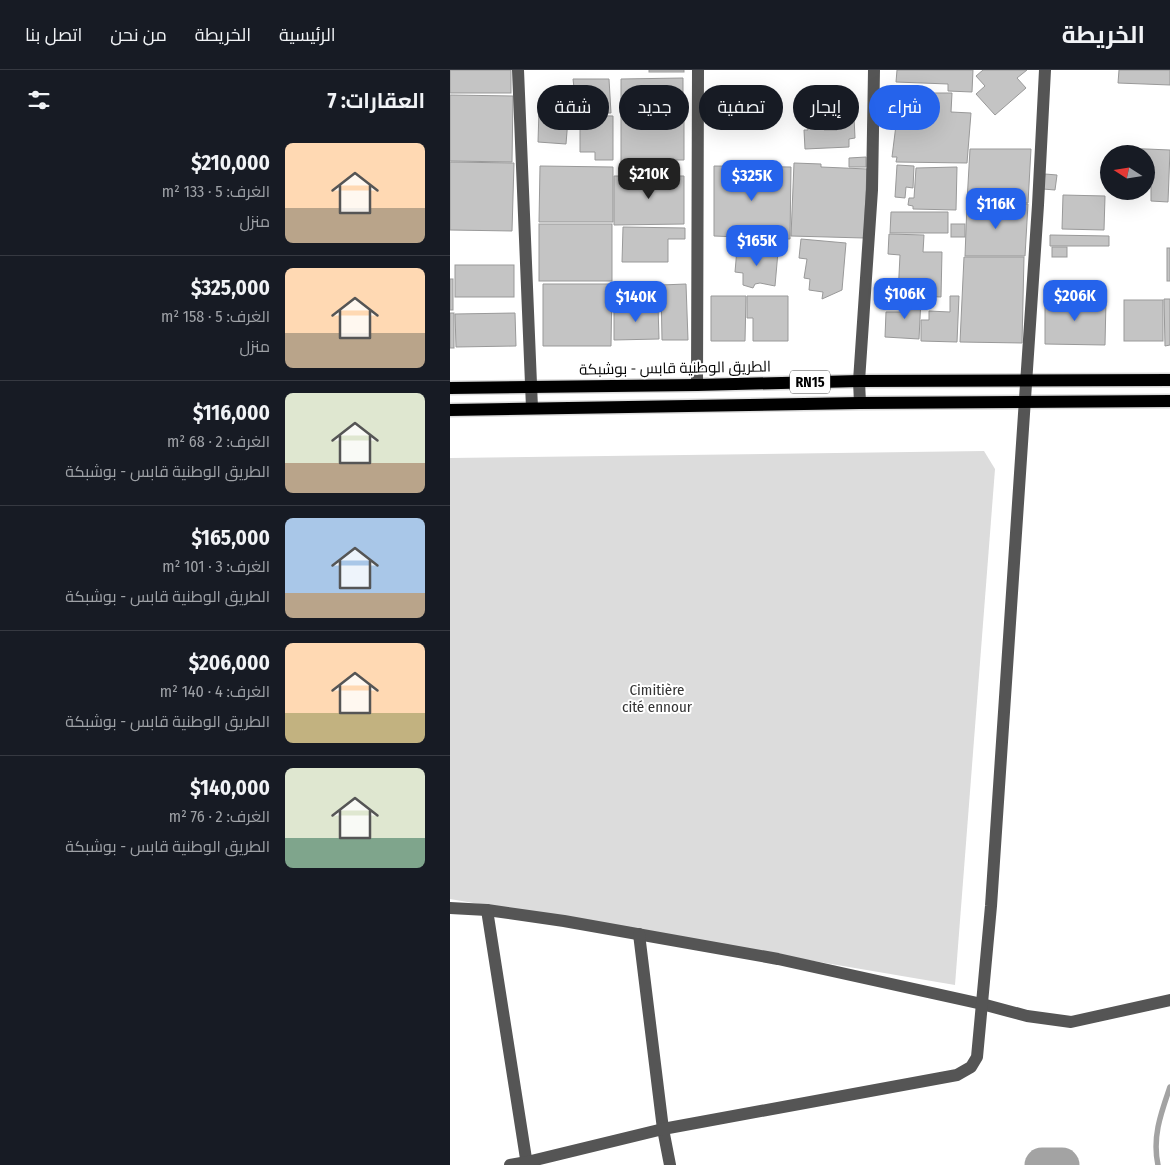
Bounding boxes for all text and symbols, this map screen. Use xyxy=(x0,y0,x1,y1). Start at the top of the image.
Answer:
text: الخريطة xyxy=(1062,21,1145,49)
text: اتصل بنا xyxy=(25,24,82,46)
text: من نحن xyxy=(110,24,167,46)
text: الخريطة xyxy=(195,24,251,46)
text: الرئيسية xyxy=(279,24,336,46)
chip: شقة xyxy=(537,85,609,130)
chip: جديد xyxy=(619,85,689,130)
chip: تصفية xyxy=(699,85,783,130)
chip: إيجار xyxy=(793,85,859,130)
chip: شراء xyxy=(869,85,940,130)
icon: filters xyxy=(25,86,53,114)
text: العقارات: 7 xyxy=(328,88,425,114)
north arrow xyxy=(1100,145,1155,200)
map controls xyxy=(1100,145,1155,200)
text: $210,000 xyxy=(191,150,270,176)
pin: $210K xyxy=(614,158,684,200)
pin: $325K xyxy=(717,160,787,202)
icon: home xyxy=(325,163,385,223)
text: $210K xyxy=(629,164,669,183)
text: $325K xyxy=(732,166,772,185)
text: الغرف: 5 · 133 m² xyxy=(162,182,270,201)
pin: $116K xyxy=(961,188,1031,230)
text: $116K xyxy=(977,194,1015,213)
text: منزل xyxy=(240,212,270,231)
pin: $165K xyxy=(722,224,792,267)
text: $165K xyxy=(737,231,777,250)
text: $325,000 xyxy=(191,275,270,301)
pin: $106K xyxy=(870,278,940,320)
pin: $140K xyxy=(601,280,671,323)
pin: $206K xyxy=(1040,280,1110,322)
text: $106K xyxy=(885,284,925,303)
text: $206K xyxy=(1054,286,1096,305)
text: $140K xyxy=(616,287,656,306)
icon: home xyxy=(325,288,385,348)
text: الغرف: 5 · 158 m² xyxy=(161,307,270,326)
text: منزل xyxy=(240,337,270,356)
street label: الطريق الوطنية قابس - بوشبكة xyxy=(579,357,771,380)
road number: RN15 xyxy=(790,370,830,394)
text: $116,000 xyxy=(193,400,270,426)
icon: home xyxy=(325,413,385,473)
text: الغرف: 2 · 68 m² xyxy=(167,432,270,451)
text: الطريق الوطنية قابس - بوشبكة xyxy=(65,462,270,481)
text: $165,000 xyxy=(191,525,270,551)
icon: home xyxy=(325,538,385,598)
text: الغرف: 3 · 101 m² xyxy=(162,557,270,576)
text: الطريق الوطنية قابس - بوشبكة xyxy=(65,587,270,606)
text: $206,000 xyxy=(189,650,270,676)
icon: home xyxy=(325,663,385,723)
park label: Cimitière cité ennour xyxy=(622,681,693,716)
text: الغرف: 4 · 140 m² xyxy=(160,682,270,701)
text: الطريق الوطنية قابس - بوشبكة xyxy=(65,712,270,731)
text: $140,000 xyxy=(190,775,270,801)
icon: home xyxy=(325,788,385,848)
text: الغرف: 2 · 76 m² xyxy=(169,807,270,826)
text: الطريق الوطنية قابس - بوشبكة xyxy=(65,837,270,856)

